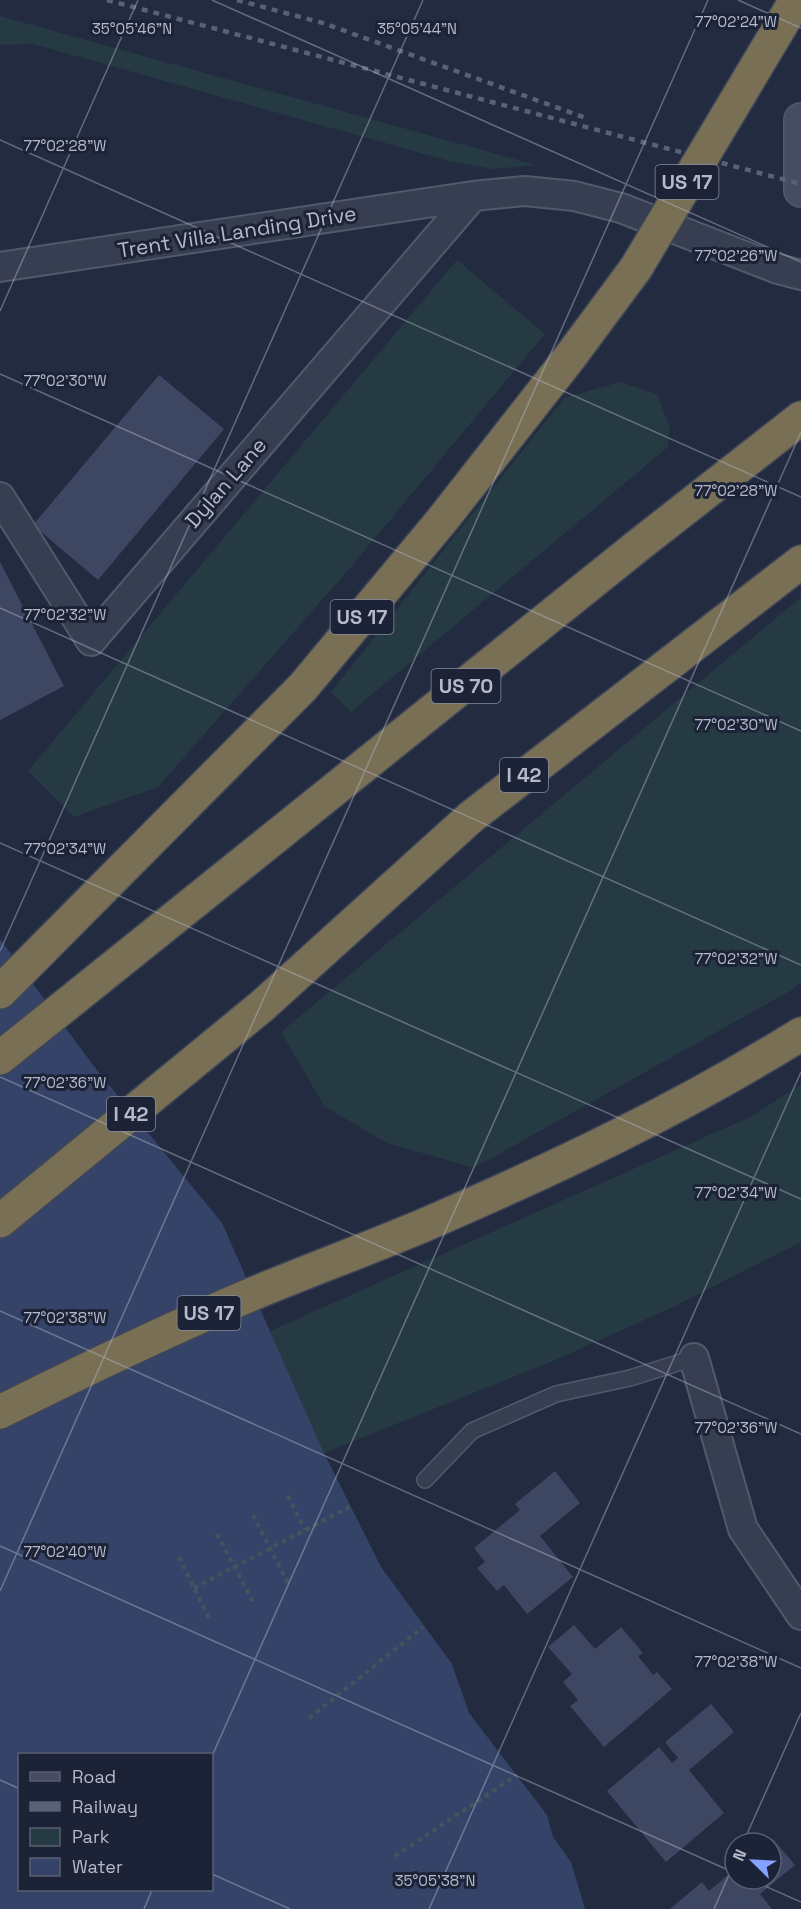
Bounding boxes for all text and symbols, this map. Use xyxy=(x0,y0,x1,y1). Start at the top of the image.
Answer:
text: 77°02'24"W xyxy=(695,12,777,31)
text: 35°05'46"N xyxy=(92,19,172,38)
text: 35°05'44"N xyxy=(377,19,457,38)
text: 77°02'28"W xyxy=(24,136,106,155)
road number: US 17 xyxy=(656,165,718,199)
street label: Trent Villa Landing Drive xyxy=(116,199,358,264)
text: 77°02'26"W xyxy=(695,246,777,265)
text: 77°02'30"W xyxy=(23,371,107,390)
street label: Dylan Lane xyxy=(179,432,272,533)
text: 77°02'28"W xyxy=(695,481,777,500)
road number: US 17 xyxy=(330,600,394,634)
text: 77°02'32"W xyxy=(24,605,106,624)
road number: US 70 xyxy=(432,669,500,703)
text: 77°02'30"W xyxy=(694,715,778,734)
road number: I 42 xyxy=(500,758,548,792)
text: 77°02'34"W xyxy=(24,839,106,858)
text: 77°02'32"W xyxy=(695,949,777,968)
text: 77°02'36"W xyxy=(24,1073,106,1092)
road number: I 42 xyxy=(107,1097,155,1131)
text: 77°02'34"W xyxy=(695,1183,777,1202)
road number: US 17 xyxy=(178,1296,240,1330)
text: 77°02'38"W xyxy=(24,1308,106,1327)
text: 77°02'36"W xyxy=(695,1418,777,1437)
text: 77°02'40"W xyxy=(24,1542,106,1561)
text: 77°02'38"W xyxy=(695,1652,777,1671)
legend xyxy=(18,1753,213,1891)
text: Road xyxy=(72,1765,116,1788)
text: Railway xyxy=(72,1795,138,1818)
text: Park xyxy=(72,1825,110,1848)
north arrow xyxy=(723,1831,783,1891)
text: N xyxy=(728,1846,752,1864)
text: Water xyxy=(72,1855,123,1878)
text: 35°05'38"N xyxy=(395,1871,475,1890)

